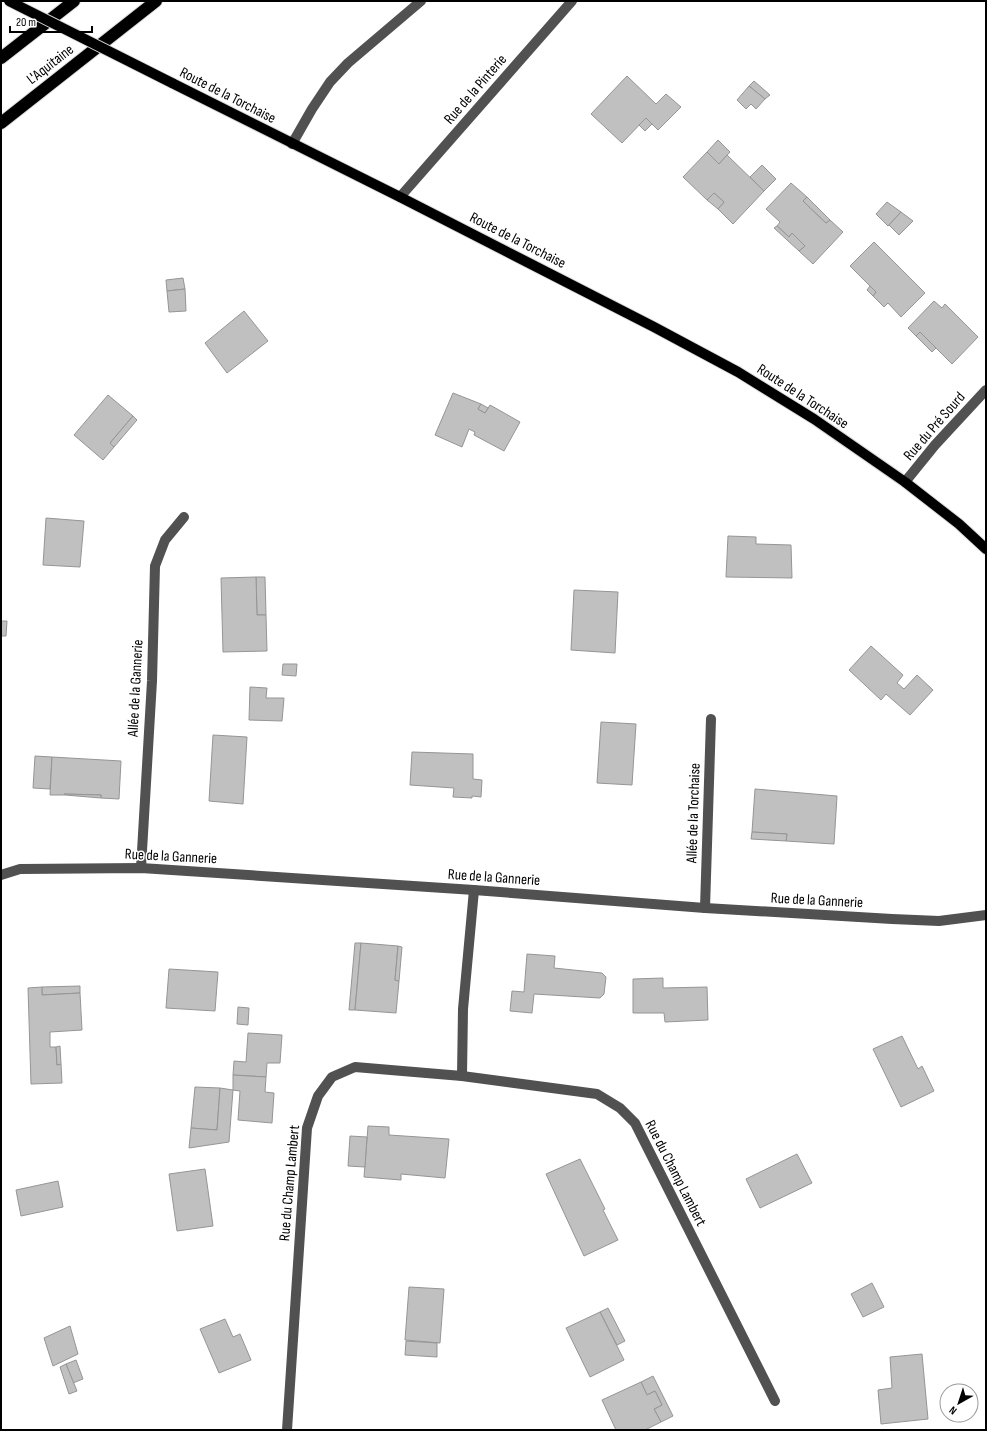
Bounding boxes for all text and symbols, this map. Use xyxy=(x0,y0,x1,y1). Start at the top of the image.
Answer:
scale bar xyxy=(10,8,92,34)
text: 20 m xyxy=(16,15,36,30)
street label: L'Aquitaine xyxy=(23,40,78,89)
street label: Rue de la Pinterie xyxy=(440,50,511,128)
street label: Route de la Torchaise xyxy=(176,63,279,128)
street label: Route de la Torchaise xyxy=(466,208,569,273)
street label: Route de la Torchaise xyxy=(753,360,852,433)
street label: Rue du Pré Sourd xyxy=(899,388,969,464)
street label: Allée de la Gannerie xyxy=(123,639,148,738)
street label: Allée de la Torchaise xyxy=(682,763,705,864)
street label: Rue de la Gannerie xyxy=(124,845,218,868)
street label: Rue de la Gannerie xyxy=(447,865,541,890)
street label: Rue de la Gannerie xyxy=(770,889,864,912)
street label: Rue du Champ Lambert xyxy=(641,1117,711,1230)
street label: Rue du Champ Lambert xyxy=(275,1124,304,1242)
north arrow xyxy=(939,1383,979,1423)
text: N xyxy=(947,1403,959,1417)

